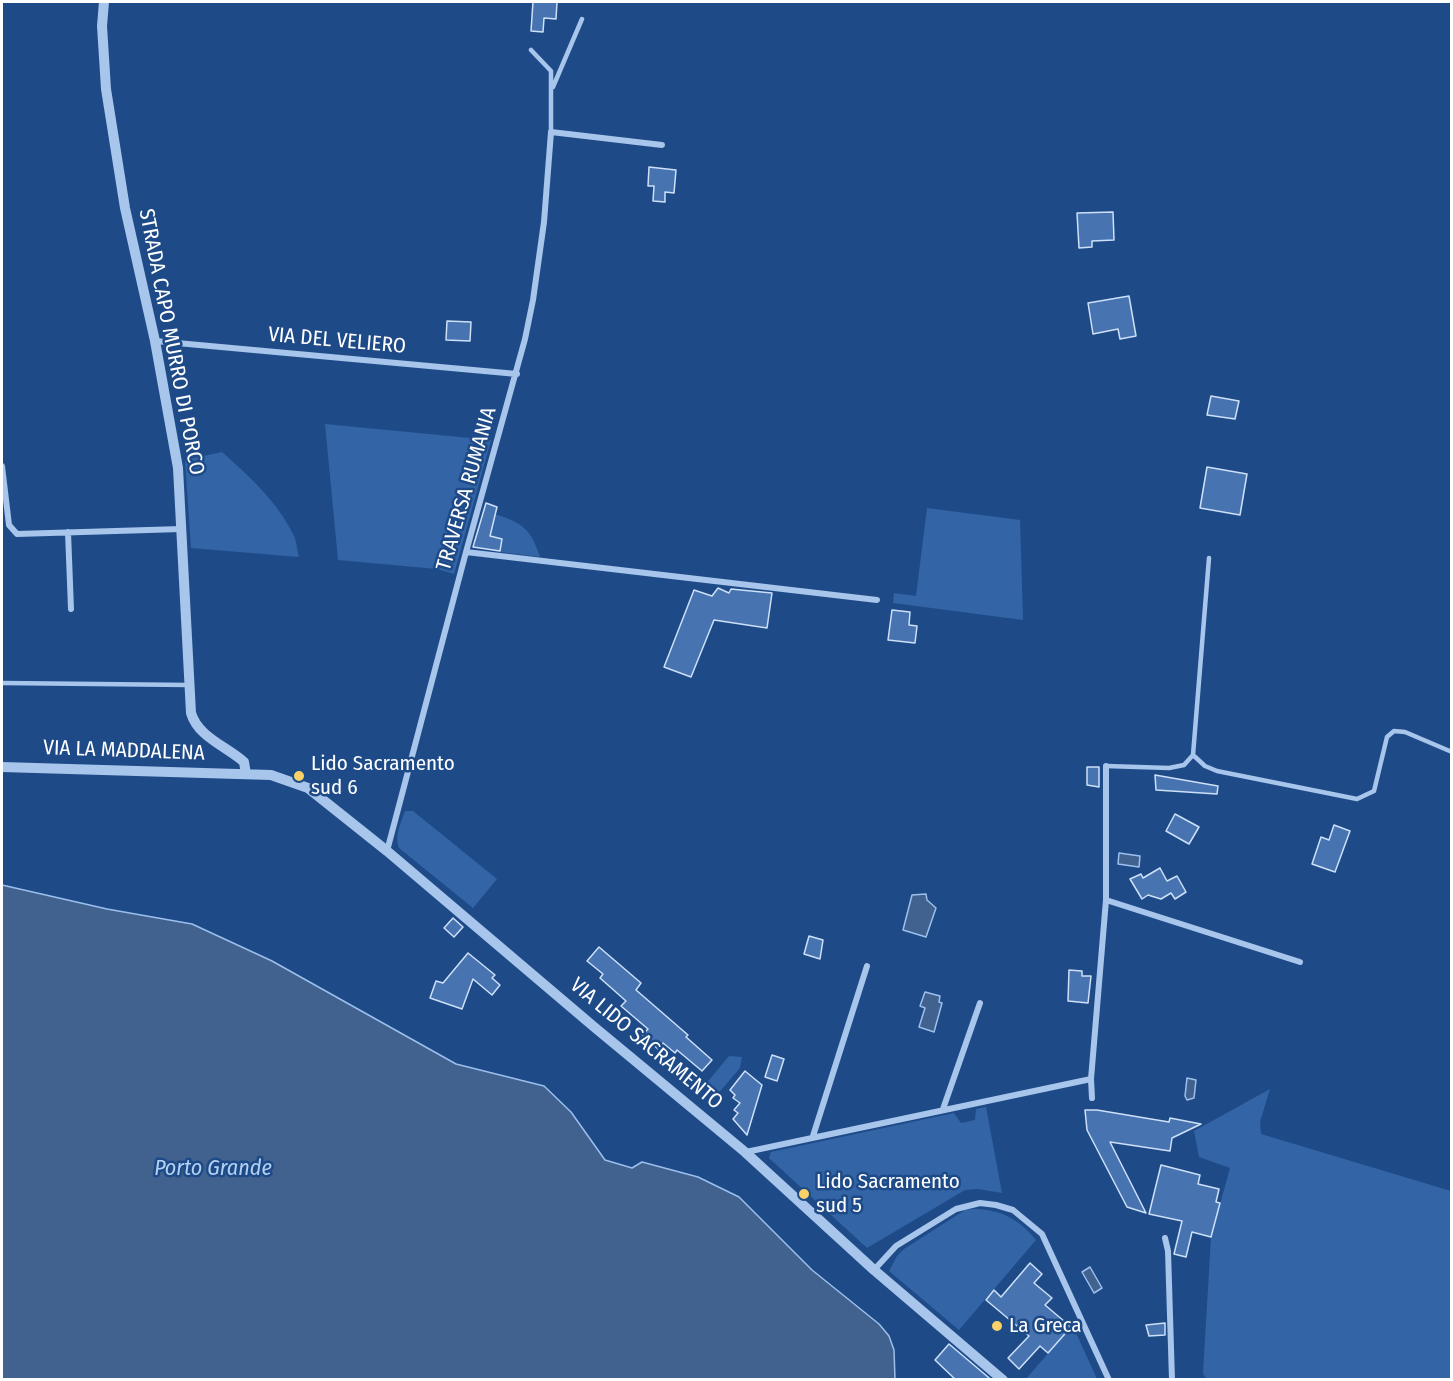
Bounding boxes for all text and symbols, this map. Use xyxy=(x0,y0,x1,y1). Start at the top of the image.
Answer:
street label: STRADA CAPO MURRO DI PORCO xyxy=(133,207,209,477)
street label: VIA DEL VELIERO xyxy=(267,322,407,360)
street label: TRAVERSA RUMANIA xyxy=(432,404,502,574)
street label: VIA LA MADDALENA xyxy=(43,736,205,766)
place label: Lido Sacramento sud 6 xyxy=(311,751,455,801)
marker: Lido Sacramento sud 6 xyxy=(292,769,306,783)
street label: VIA LIDO SACRAMENTO xyxy=(565,973,727,1115)
water label: Porto Grande xyxy=(154,1156,272,1182)
place label: Lido Sacramento sud 5 xyxy=(816,1169,960,1219)
marker: Lido Sacramento sud 5 xyxy=(797,1187,811,1201)
place label: La Greca xyxy=(1009,1313,1082,1339)
marker: La Greca xyxy=(990,1319,1004,1333)

